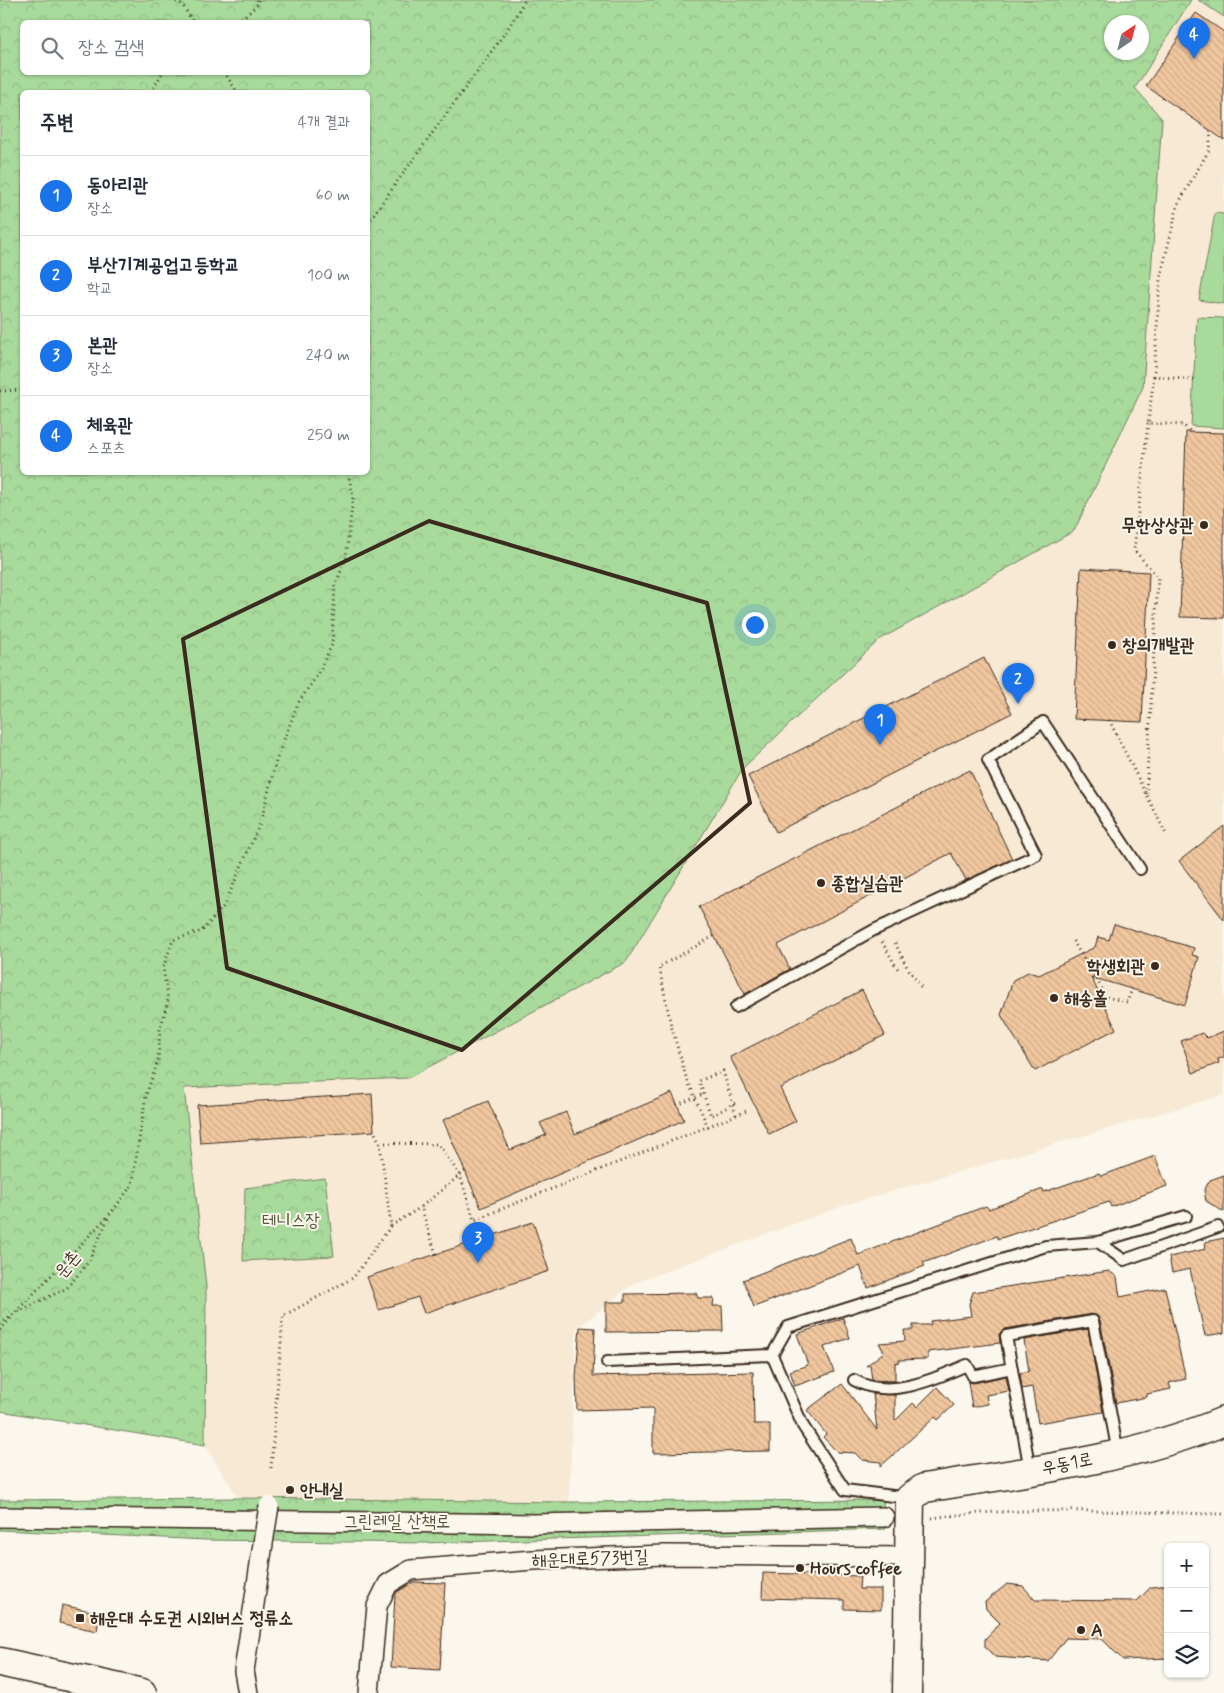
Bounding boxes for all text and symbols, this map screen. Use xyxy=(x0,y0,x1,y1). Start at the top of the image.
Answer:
north arrow xyxy=(1104,15,1149,60)
pin: 4 xyxy=(1178,18,1210,59)
search box xyxy=(20,20,370,75)
icon: search xyxy=(38,34,66,62)
text: 장소 검색 xyxy=(78,35,144,60)
text: 주변 xyxy=(40,109,74,137)
text: 4개 결과 xyxy=(298,112,350,133)
text: 동아리관 xyxy=(87,173,148,198)
text: 1 xyxy=(52,185,60,206)
text: 60 m xyxy=(316,185,350,206)
text: 장소 xyxy=(87,198,113,219)
text: 부산기계공업고등학교 xyxy=(87,253,240,278)
text: 2 xyxy=(52,265,60,286)
text: 100 m xyxy=(307,265,350,286)
text: 학교 xyxy=(87,278,113,299)
text: 본관 xyxy=(87,333,118,358)
text: 3 xyxy=(52,345,60,366)
text: 240 m xyxy=(306,345,350,366)
text: 장소 xyxy=(87,358,113,379)
text: 체육관 xyxy=(87,413,133,438)
text: 4 xyxy=(51,425,61,446)
text: 250 m xyxy=(307,425,350,446)
text: 스포츠 xyxy=(87,438,126,459)
place label: 무한상상관 xyxy=(1122,514,1195,538)
marker: 무한상상관 xyxy=(1198,519,1210,531)
your location xyxy=(742,612,768,638)
place label: 창의개발관 xyxy=(1122,634,1195,658)
marker: 창의개발관 xyxy=(1106,639,1118,651)
pin: 2 xyxy=(1002,663,1034,704)
pin: 1 xyxy=(864,704,896,745)
place label: 종합실습관 xyxy=(831,872,904,896)
marker: 종합실습관 xyxy=(815,877,827,889)
place label: 학생회관 xyxy=(1086,955,1146,979)
marker: 학생회관 xyxy=(1149,960,1161,972)
place label: 해송홀 xyxy=(1064,987,1107,1011)
marker: 해송홀 xyxy=(1048,992,1060,1004)
park label: 테니스장 xyxy=(262,1209,320,1233)
pin: 3 xyxy=(462,1222,494,1263)
street label: 운촌 xyxy=(49,1246,86,1283)
street label: 우동1로 xyxy=(1040,1447,1095,1481)
place label: 안내실 xyxy=(300,1479,344,1503)
marker: 안내실 xyxy=(284,1484,296,1496)
park label: 그린레일 산책로 xyxy=(344,1510,450,1534)
map controls xyxy=(1164,1543,1209,1678)
button: + xyxy=(1164,1543,1209,1588)
street label: 해운대로573번길 xyxy=(531,1545,649,1573)
place label: Hours coffee xyxy=(810,1557,902,1581)
marker: Hours coffee xyxy=(794,1562,806,1574)
button: − xyxy=(1164,1588,1209,1633)
place label: 해운대 수도권 시외버스 정류소 xyxy=(90,1607,293,1631)
marker: 해운대 수도권 시외버스 정류소 xyxy=(74,1612,86,1624)
place label: A xyxy=(1091,1619,1103,1643)
marker: A xyxy=(1075,1624,1087,1636)
button: layers xyxy=(1164,1633,1209,1678)

